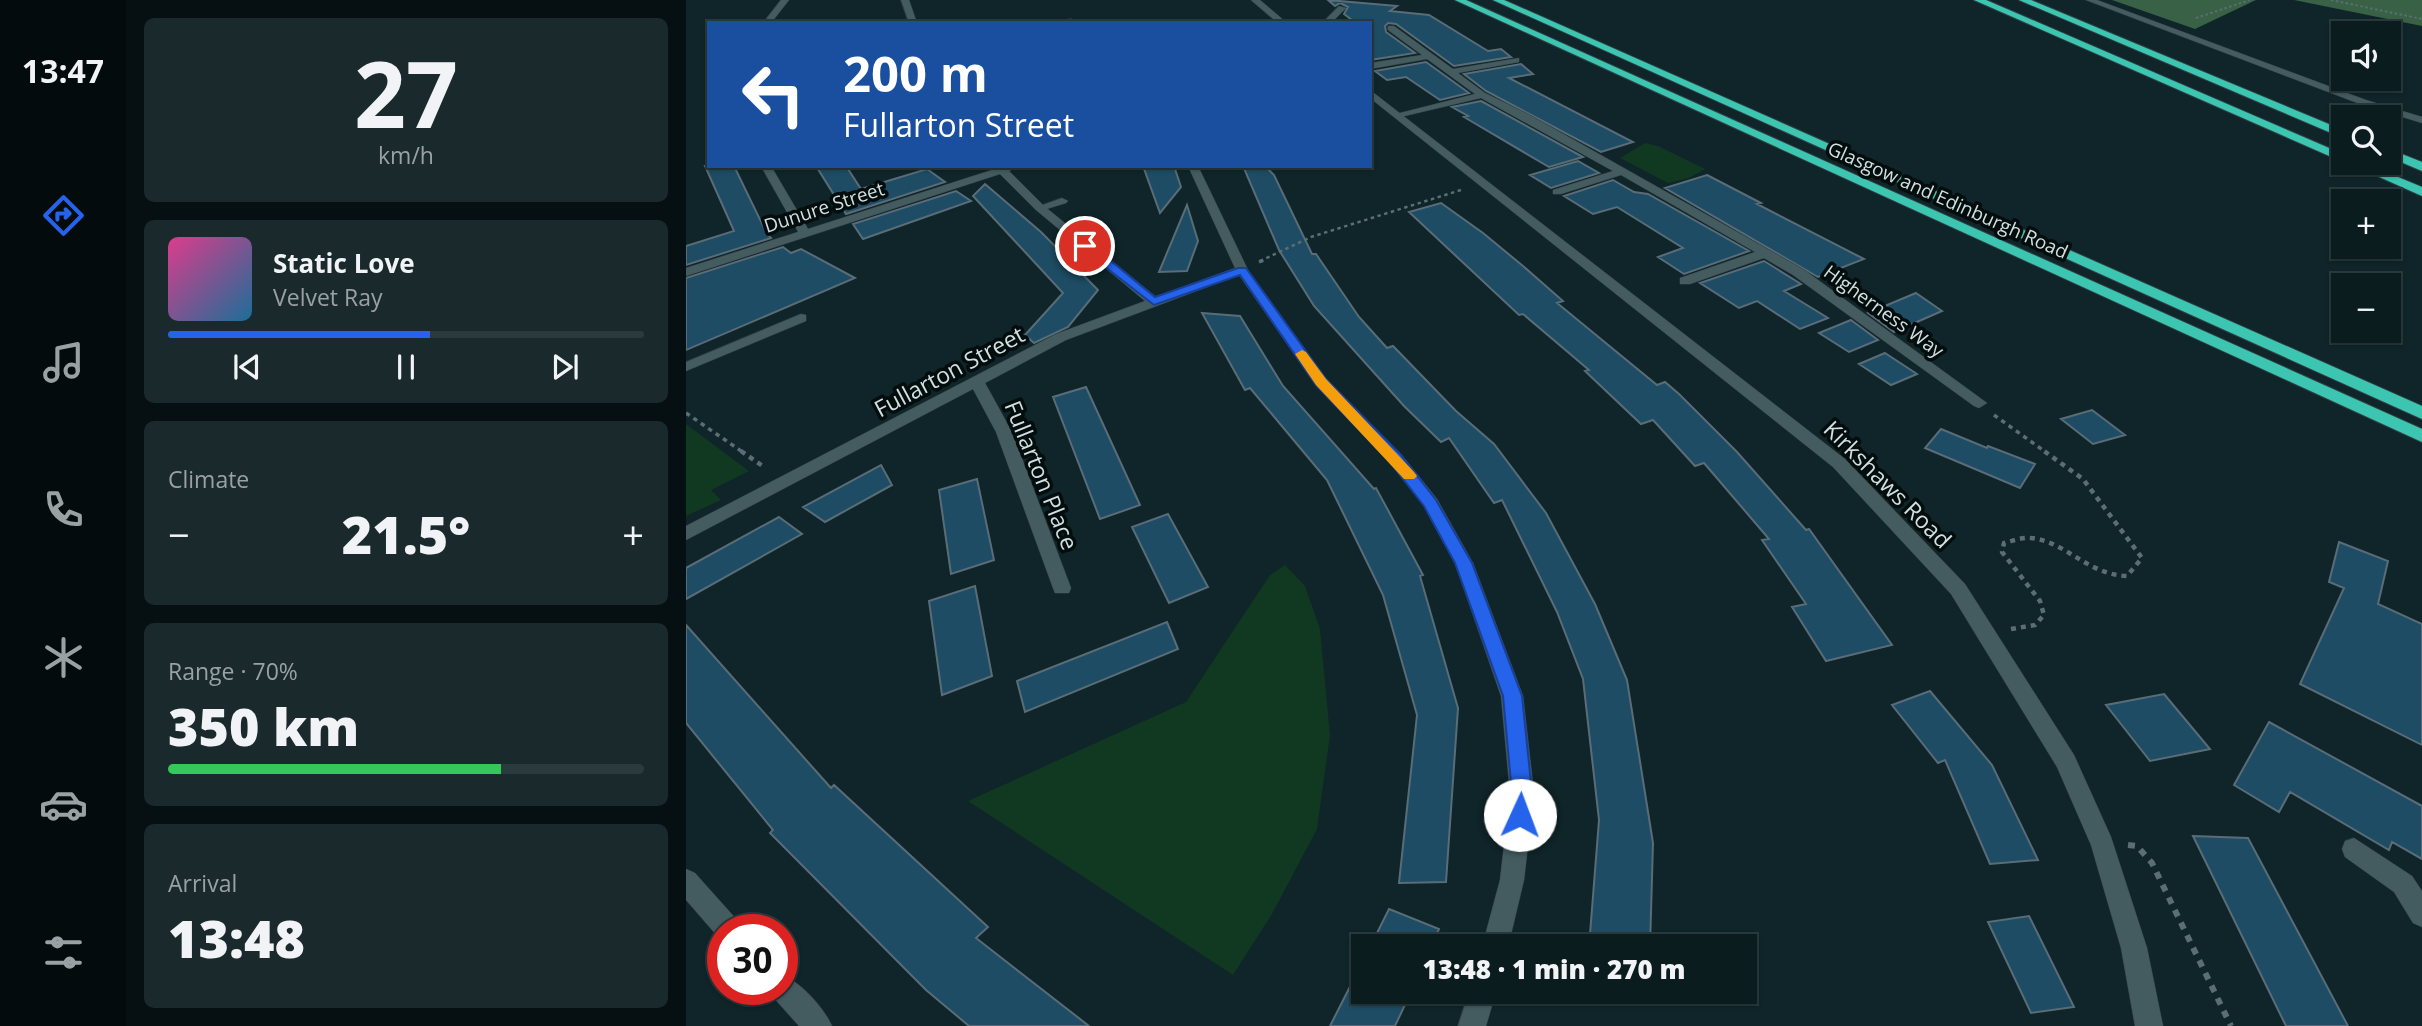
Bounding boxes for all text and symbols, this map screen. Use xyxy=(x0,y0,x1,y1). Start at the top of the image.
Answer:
map controls xyxy=(2331,21,2401,343)
button: sound xyxy=(2331,21,2401,91)
text: 27 xyxy=(354,31,458,155)
text: 200 m xyxy=(843,40,988,106)
text: 13:47 xyxy=(22,49,104,92)
icon: left xyxy=(728,49,819,140)
text: Fullarton Street xyxy=(843,103,1074,146)
button: search xyxy=(2331,105,2401,175)
street label: Glasgow and Edinburgh Road xyxy=(1824,135,2072,265)
text: km/h xyxy=(378,139,434,171)
street label: Dunure Street xyxy=(760,175,888,239)
button: + xyxy=(2331,189,2401,259)
icon: directions xyxy=(39,191,88,240)
pin xyxy=(1055,216,1115,276)
icon: arrive xyxy=(1066,227,1104,265)
text: Static Love xyxy=(273,245,415,281)
street label: Higherness Way xyxy=(1819,259,1950,364)
button: − xyxy=(2331,273,2401,343)
text: Velvet Ray xyxy=(273,281,383,313)
street label: Fullarton Street xyxy=(868,318,1030,424)
icon: music xyxy=(39,338,88,387)
icon: previous xyxy=(228,348,266,386)
icon: pause xyxy=(387,348,425,386)
icon: next xyxy=(546,348,584,386)
street label: Fullarton Place xyxy=(998,396,1086,554)
street label: Kirkshaws Road xyxy=(1817,413,1959,555)
text: Climate xyxy=(168,463,249,495)
icon: phone xyxy=(39,485,88,534)
text: 21.5° xyxy=(342,498,470,569)
text: − xyxy=(168,508,190,560)
text: + xyxy=(622,508,644,560)
icon: climate xyxy=(39,633,88,682)
text: Range · 70% xyxy=(168,655,298,687)
text: 350 km xyxy=(168,690,359,761)
position arrow xyxy=(1483,778,1557,852)
icon: car xyxy=(39,780,88,829)
text: Arrival xyxy=(168,867,237,899)
text: 13:48 xyxy=(168,902,305,973)
speed limit sign: 30 xyxy=(707,914,798,1005)
icon: filters xyxy=(39,928,88,977)
text: 13:48 · 1 min · 270 m xyxy=(1423,951,1685,987)

